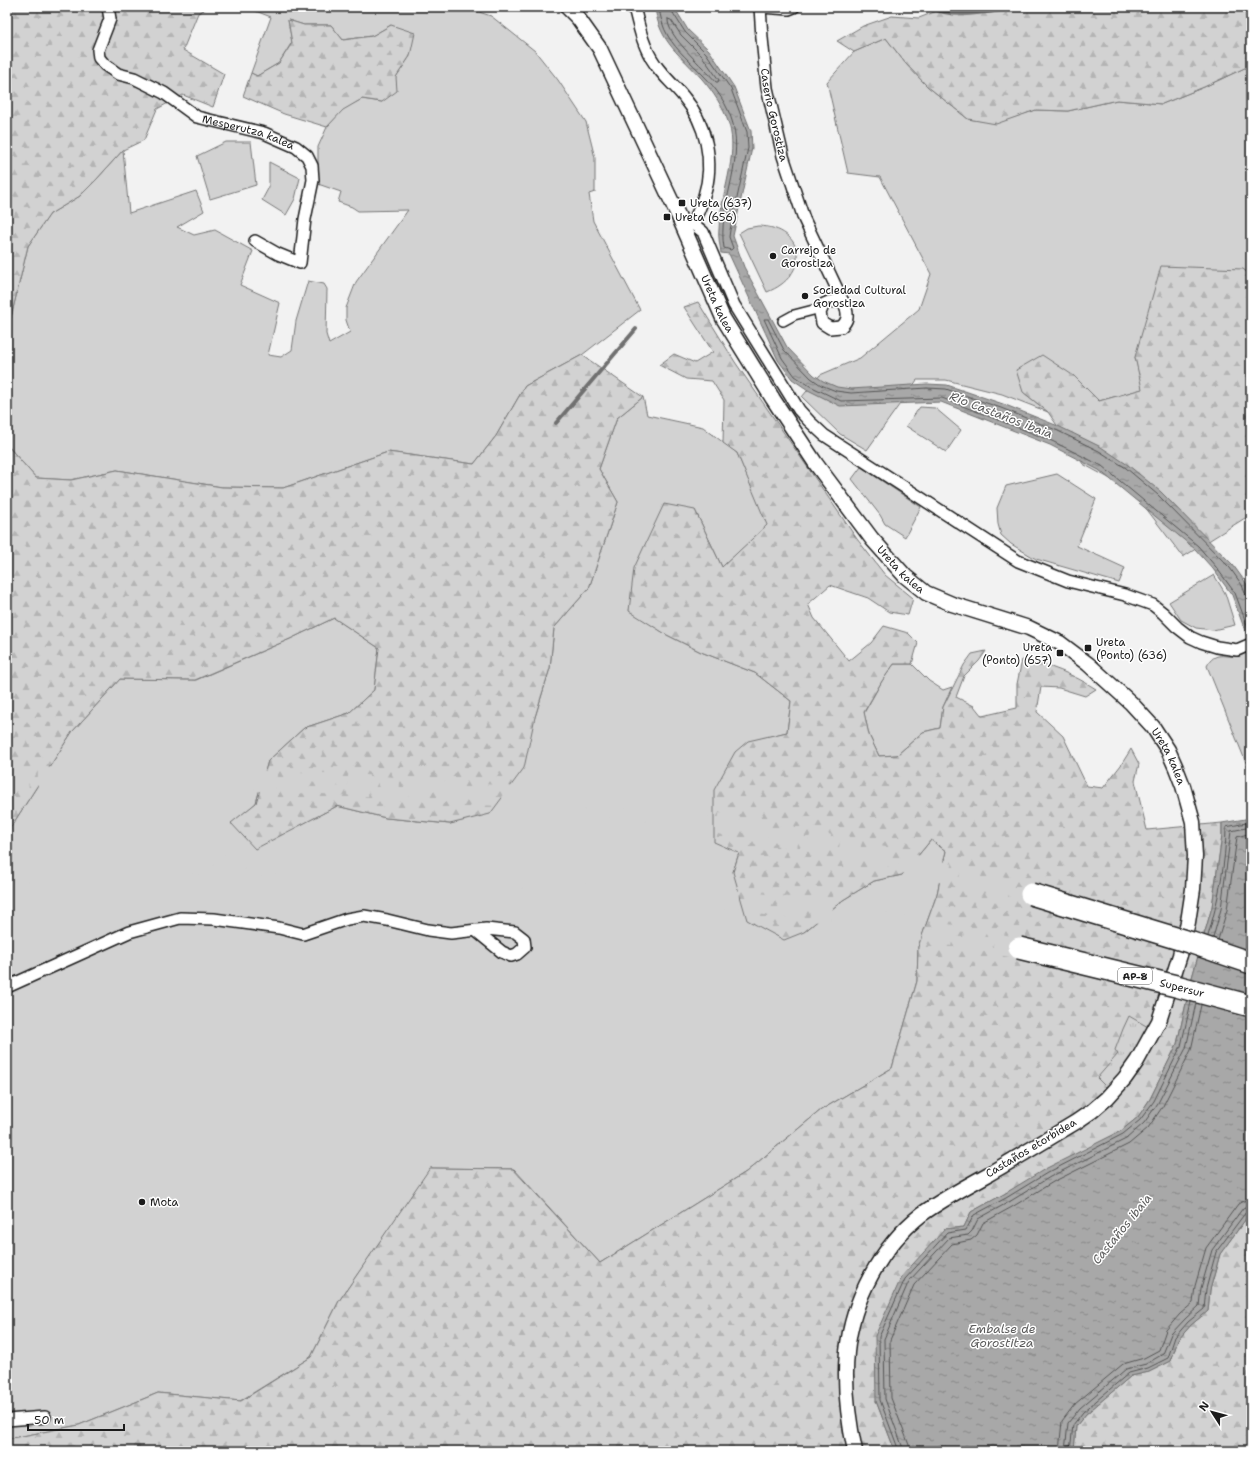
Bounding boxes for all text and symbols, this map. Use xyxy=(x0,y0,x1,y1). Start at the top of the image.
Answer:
street label: Caserio Gorostiza xyxy=(758,68,792,164)
street label: Mesperutza kalea xyxy=(201,111,297,153)
place label: Ureta (637) xyxy=(690,196,752,211)
marker: Ureta (637) xyxy=(677,198,687,208)
place label: Ureta (656) xyxy=(675,210,736,225)
marker: Ureta (656) xyxy=(662,212,672,222)
place label: Carrejo de Gorostiza xyxy=(781,243,836,271)
marker: Carrejo de Gorostiza xyxy=(768,251,778,261)
street label: Ureta kalea xyxy=(698,272,738,335)
place label: Sociedad Cultural Gorostiza xyxy=(813,283,907,311)
marker: Sociedad Cultural Gorostiza xyxy=(800,291,810,301)
water label: Río Castaños ibaia xyxy=(947,388,1055,442)
street label: Ureta kalea xyxy=(874,542,928,597)
place label: Ureta (Ponto) (636) xyxy=(1096,635,1167,663)
place label: Ureta (Ponto) (657) xyxy=(982,640,1052,668)
marker: Ureta (Ponto) (636) xyxy=(1083,643,1093,653)
marker: Ureta (Ponto) (657) xyxy=(1055,648,1065,658)
street label: Ureta kalea xyxy=(1148,725,1189,787)
road number: AP-8 xyxy=(1118,968,1152,984)
street label: Supersur xyxy=(1158,975,1206,1001)
street label: Castaños etorbidea xyxy=(983,1115,1079,1181)
water label: Castaños ibaia xyxy=(1089,1191,1155,1267)
place label: Mota xyxy=(150,1195,179,1210)
marker: Mota xyxy=(137,1197,147,1207)
water label: Embalse de Gorostitza xyxy=(968,1321,1036,1351)
north arrow xyxy=(1192,1392,1232,1432)
text: N xyxy=(1196,1398,1213,1414)
scale bar xyxy=(28,1406,124,1432)
text: 50 m xyxy=(34,1412,64,1428)

